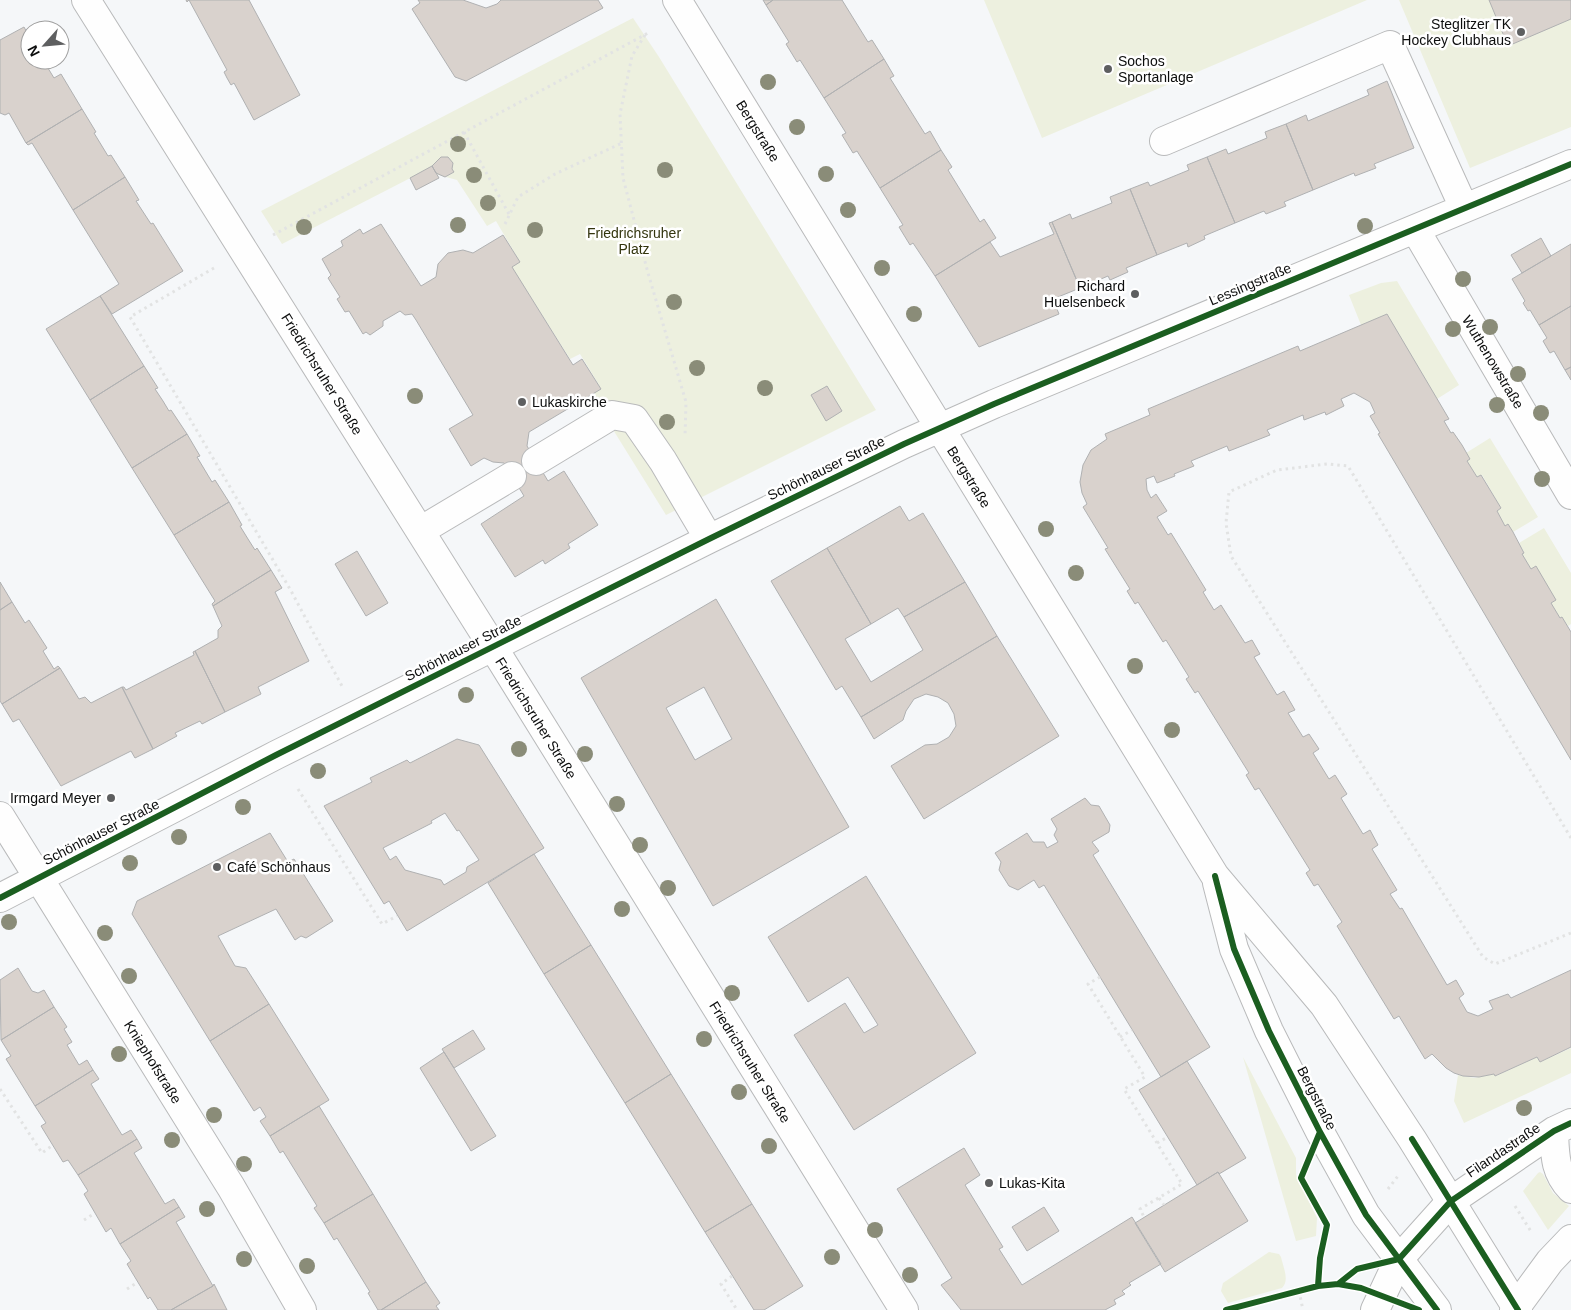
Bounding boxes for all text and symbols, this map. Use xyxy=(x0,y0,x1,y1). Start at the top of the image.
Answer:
place label: Steglitzer TK Hockey Clubhaus xyxy=(1401,16,1512,48)
north arrow xyxy=(20,20,70,70)
marker: Steglitzer TK Hockey Clubhaus xyxy=(1515,26,1527,38)
text: N xyxy=(24,43,43,59)
place label: Sochos Sportanlage xyxy=(1118,53,1194,85)
marker: Sochos Sportanlage xyxy=(1102,63,1114,75)
street label: Bergstraße xyxy=(733,97,783,165)
park label: Friedrichsruher Platz xyxy=(587,225,681,257)
street label: Lessingstraße xyxy=(1206,259,1294,309)
place label: Richard Huelsenbeck xyxy=(1044,278,1126,310)
marker: Richard Huelsenbeck xyxy=(1129,288,1141,300)
street label: Friedrichsruher Straße xyxy=(278,310,366,438)
street label: Wuthenowstraße xyxy=(1459,313,1527,412)
place label: Lukaskirche xyxy=(532,394,607,410)
marker: Lukaskirche xyxy=(516,396,528,408)
street label: Schönhauser Straße xyxy=(765,433,887,503)
street label: Bergstraße xyxy=(944,443,994,511)
street label: Schönhauser Straße xyxy=(402,612,524,684)
street label: Friedrichsruher Straße xyxy=(492,654,580,782)
place label: Irmgard Meyer xyxy=(10,790,101,806)
marker: Irmgard Meyer xyxy=(105,792,117,804)
street label: Schönhauser Straße xyxy=(40,796,162,868)
place label: Café Schönhaus xyxy=(227,859,331,875)
marker: Café Schönhaus xyxy=(211,861,223,873)
street label: Friedrichsruher Straße xyxy=(706,998,794,1126)
street label: Kniephofstraße xyxy=(121,1017,185,1107)
street label: Bergstraße xyxy=(1294,1064,1340,1133)
street label: Filandastraße xyxy=(1463,1119,1543,1181)
place label: Lukas-Kita xyxy=(999,1175,1065,1191)
marker: Lukas-Kita xyxy=(983,1177,995,1189)

